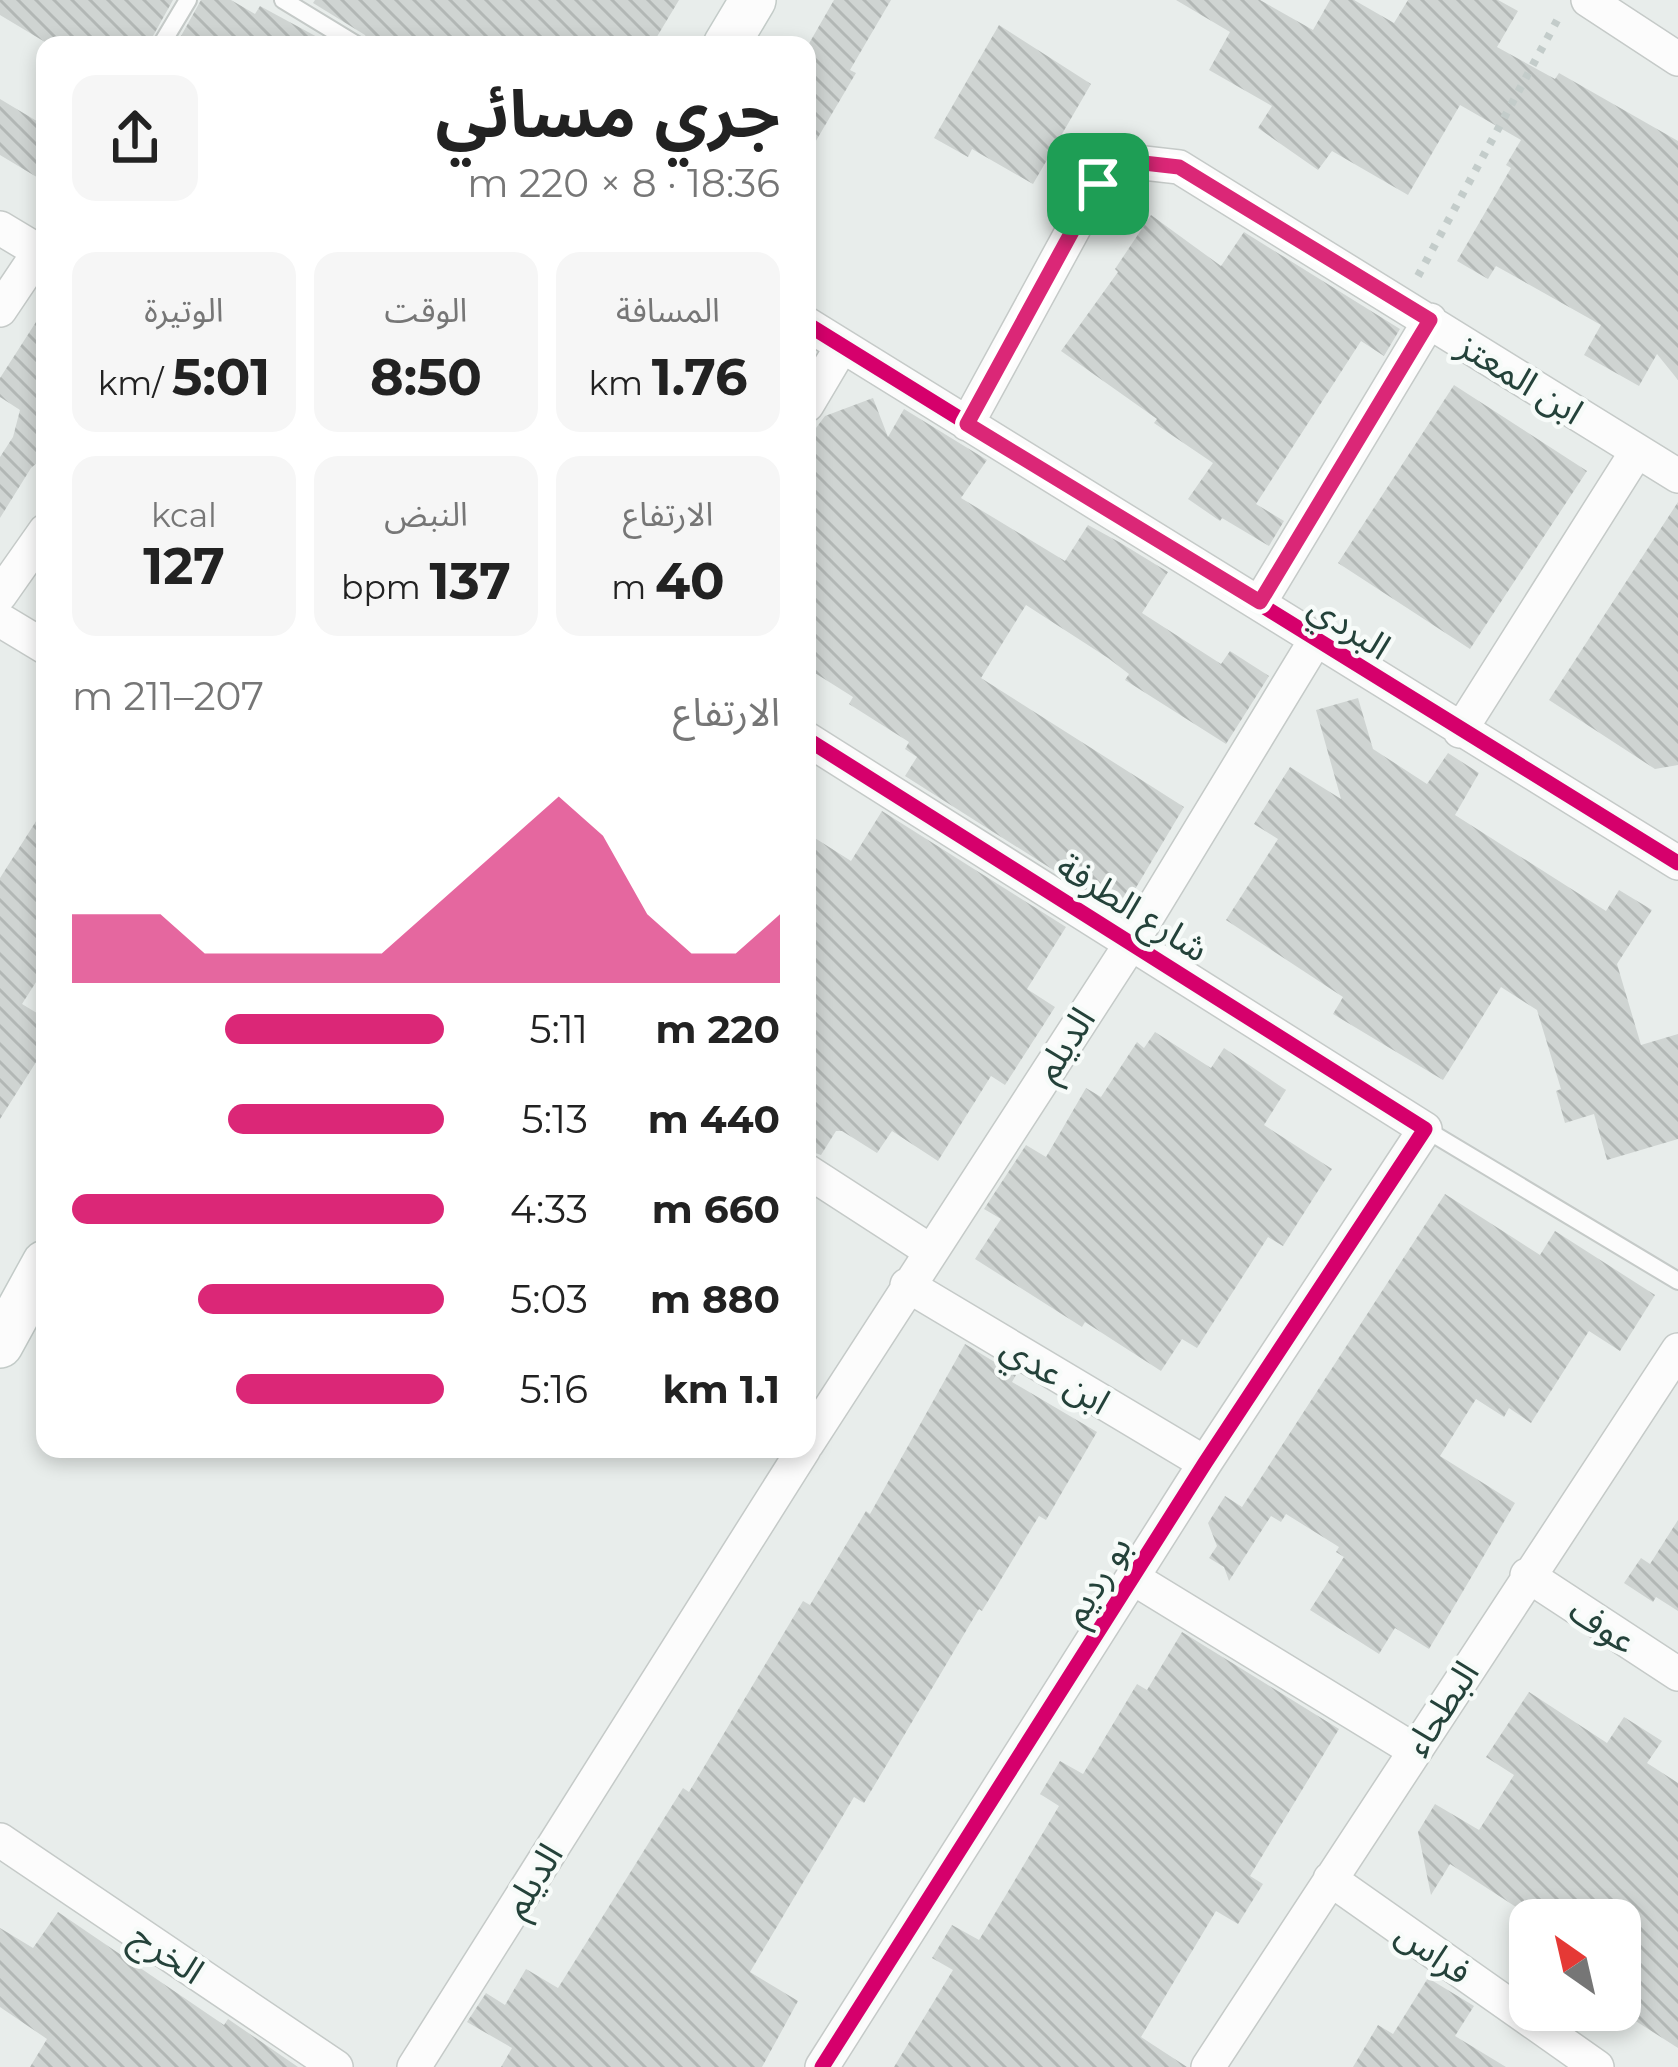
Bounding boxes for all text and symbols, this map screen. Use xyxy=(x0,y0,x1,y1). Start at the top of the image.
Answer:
text: جري مسائي xyxy=(436,73,780,154)
button: share xyxy=(72,75,198,201)
pin xyxy=(1047,133,1149,235)
icon: arrive xyxy=(1065,151,1131,217)
text: 18:36 · 8 × 220 m xyxy=(467,159,780,207)
text: الوتيرة xyxy=(144,290,224,330)
text: الوقت xyxy=(385,290,467,330)
text: المسافة xyxy=(616,290,720,330)
street label: ابن المعتز xyxy=(1449,322,1592,434)
text: 5:01 xyxy=(172,346,270,408)
text: 8:50 xyxy=(370,346,482,408)
text: 1.76 xyxy=(652,346,747,408)
text: /km xyxy=(98,363,172,403)
text: km xyxy=(589,363,652,403)
text: النبض xyxy=(384,494,468,534)
text: الارتفاع xyxy=(623,494,713,534)
text: kcal xyxy=(151,495,217,535)
text: 127 xyxy=(143,535,225,597)
text: 137 xyxy=(430,550,511,612)
text: 40 xyxy=(655,550,725,612)
text: bpm xyxy=(341,567,430,607)
text: m xyxy=(611,567,655,607)
street label: البردي xyxy=(1298,584,1399,674)
text: 207–211 m xyxy=(72,672,264,720)
text: الارتفاع xyxy=(673,688,780,736)
street label: شارع الطرفة xyxy=(1047,843,1217,975)
street label: الديلم xyxy=(1024,999,1109,1092)
text: 5:11 xyxy=(529,1005,588,1053)
text: 220 m xyxy=(656,1005,780,1053)
text: 5:13 xyxy=(522,1095,588,1143)
text: 440 m xyxy=(648,1095,780,1143)
text: 4:33 xyxy=(510,1185,588,1233)
text: 660 m xyxy=(652,1185,780,1233)
text: 5:03 xyxy=(510,1275,588,1323)
text: 880 m xyxy=(650,1275,780,1323)
street label: ابن عدي xyxy=(991,1325,1118,1429)
text: 5:16 xyxy=(520,1365,588,1413)
text: 1.1 km xyxy=(662,1365,780,1413)
street label: بو رديم xyxy=(1052,1527,1145,1636)
street label: عوف xyxy=(1561,1587,1645,1663)
street label: البطحاء xyxy=(1394,1652,1488,1764)
street label: الديلم xyxy=(492,1835,577,1928)
north arrow xyxy=(1509,1899,1641,2031)
map controls xyxy=(1509,1899,1641,2031)
street label: فراس xyxy=(1388,1911,1480,1993)
street label: الخرج xyxy=(121,1913,213,1997)

